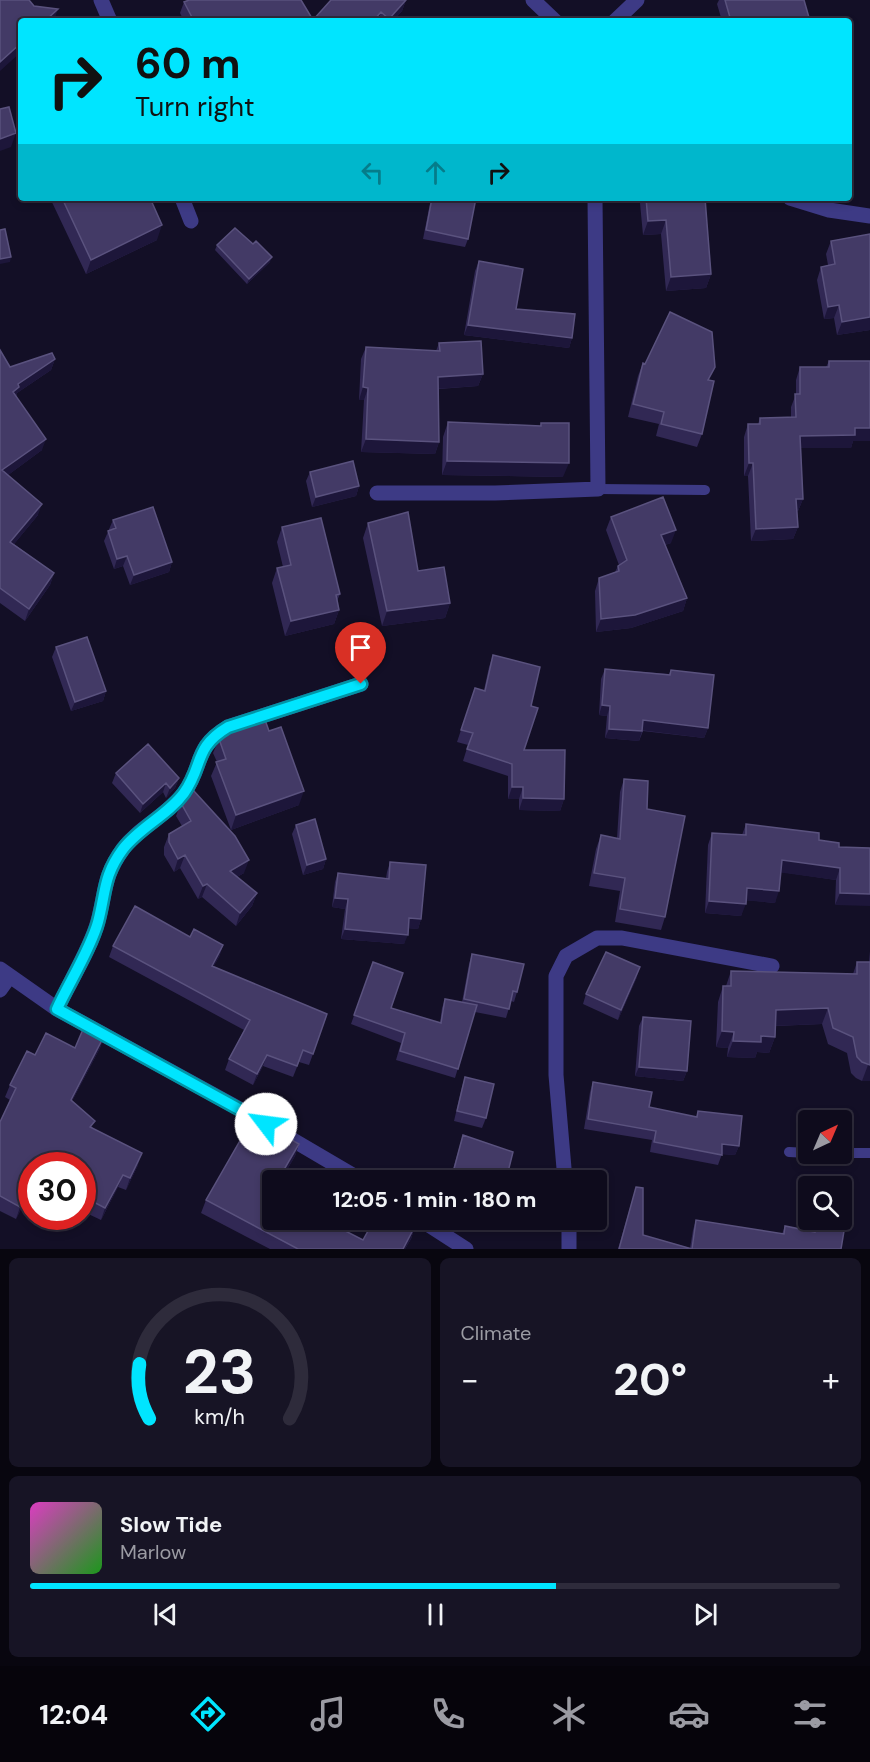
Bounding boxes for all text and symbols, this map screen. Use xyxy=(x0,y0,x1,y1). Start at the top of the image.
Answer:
text: 60 m xyxy=(135,36,241,91)
icon: right xyxy=(36,42,114,120)
text: Turn right xyxy=(135,89,255,124)
icon: left xyxy=(356,156,389,189)
icon: ahead xyxy=(419,156,452,189)
icon: right xyxy=(482,156,515,189)
pin xyxy=(335,622,386,684)
icon: arrive xyxy=(344,631,377,664)
position arrow xyxy=(234,1092,298,1156)
north arrow xyxy=(798,1110,852,1164)
map controls xyxy=(798,1110,852,1230)
speed limit sign: 30 xyxy=(18,1152,96,1230)
button: search xyxy=(798,1176,852,1230)
text: 12:05 · 1 min · 180 m xyxy=(332,1185,537,1214)
text: Climate xyxy=(461,1320,531,1346)
text: 23 xyxy=(183,1331,257,1412)
text: 20° xyxy=(613,1350,687,1409)
text: − xyxy=(461,1358,479,1401)
text: + xyxy=(822,1358,840,1401)
text: km/h xyxy=(194,1404,245,1432)
text: Slow Tide xyxy=(120,1510,222,1539)
text: Marlow xyxy=(120,1539,186,1565)
icon: previous xyxy=(149,1598,182,1631)
icon: pause xyxy=(419,1598,452,1631)
icon: next xyxy=(689,1598,722,1631)
icon: directions xyxy=(187,1693,229,1735)
icon: music xyxy=(307,1693,349,1735)
icon: phone xyxy=(427,1693,469,1735)
icon: climate xyxy=(548,1693,590,1735)
icon: car xyxy=(668,1693,710,1735)
icon: filters xyxy=(789,1693,831,1735)
text: 12:04 xyxy=(39,1697,108,1732)

